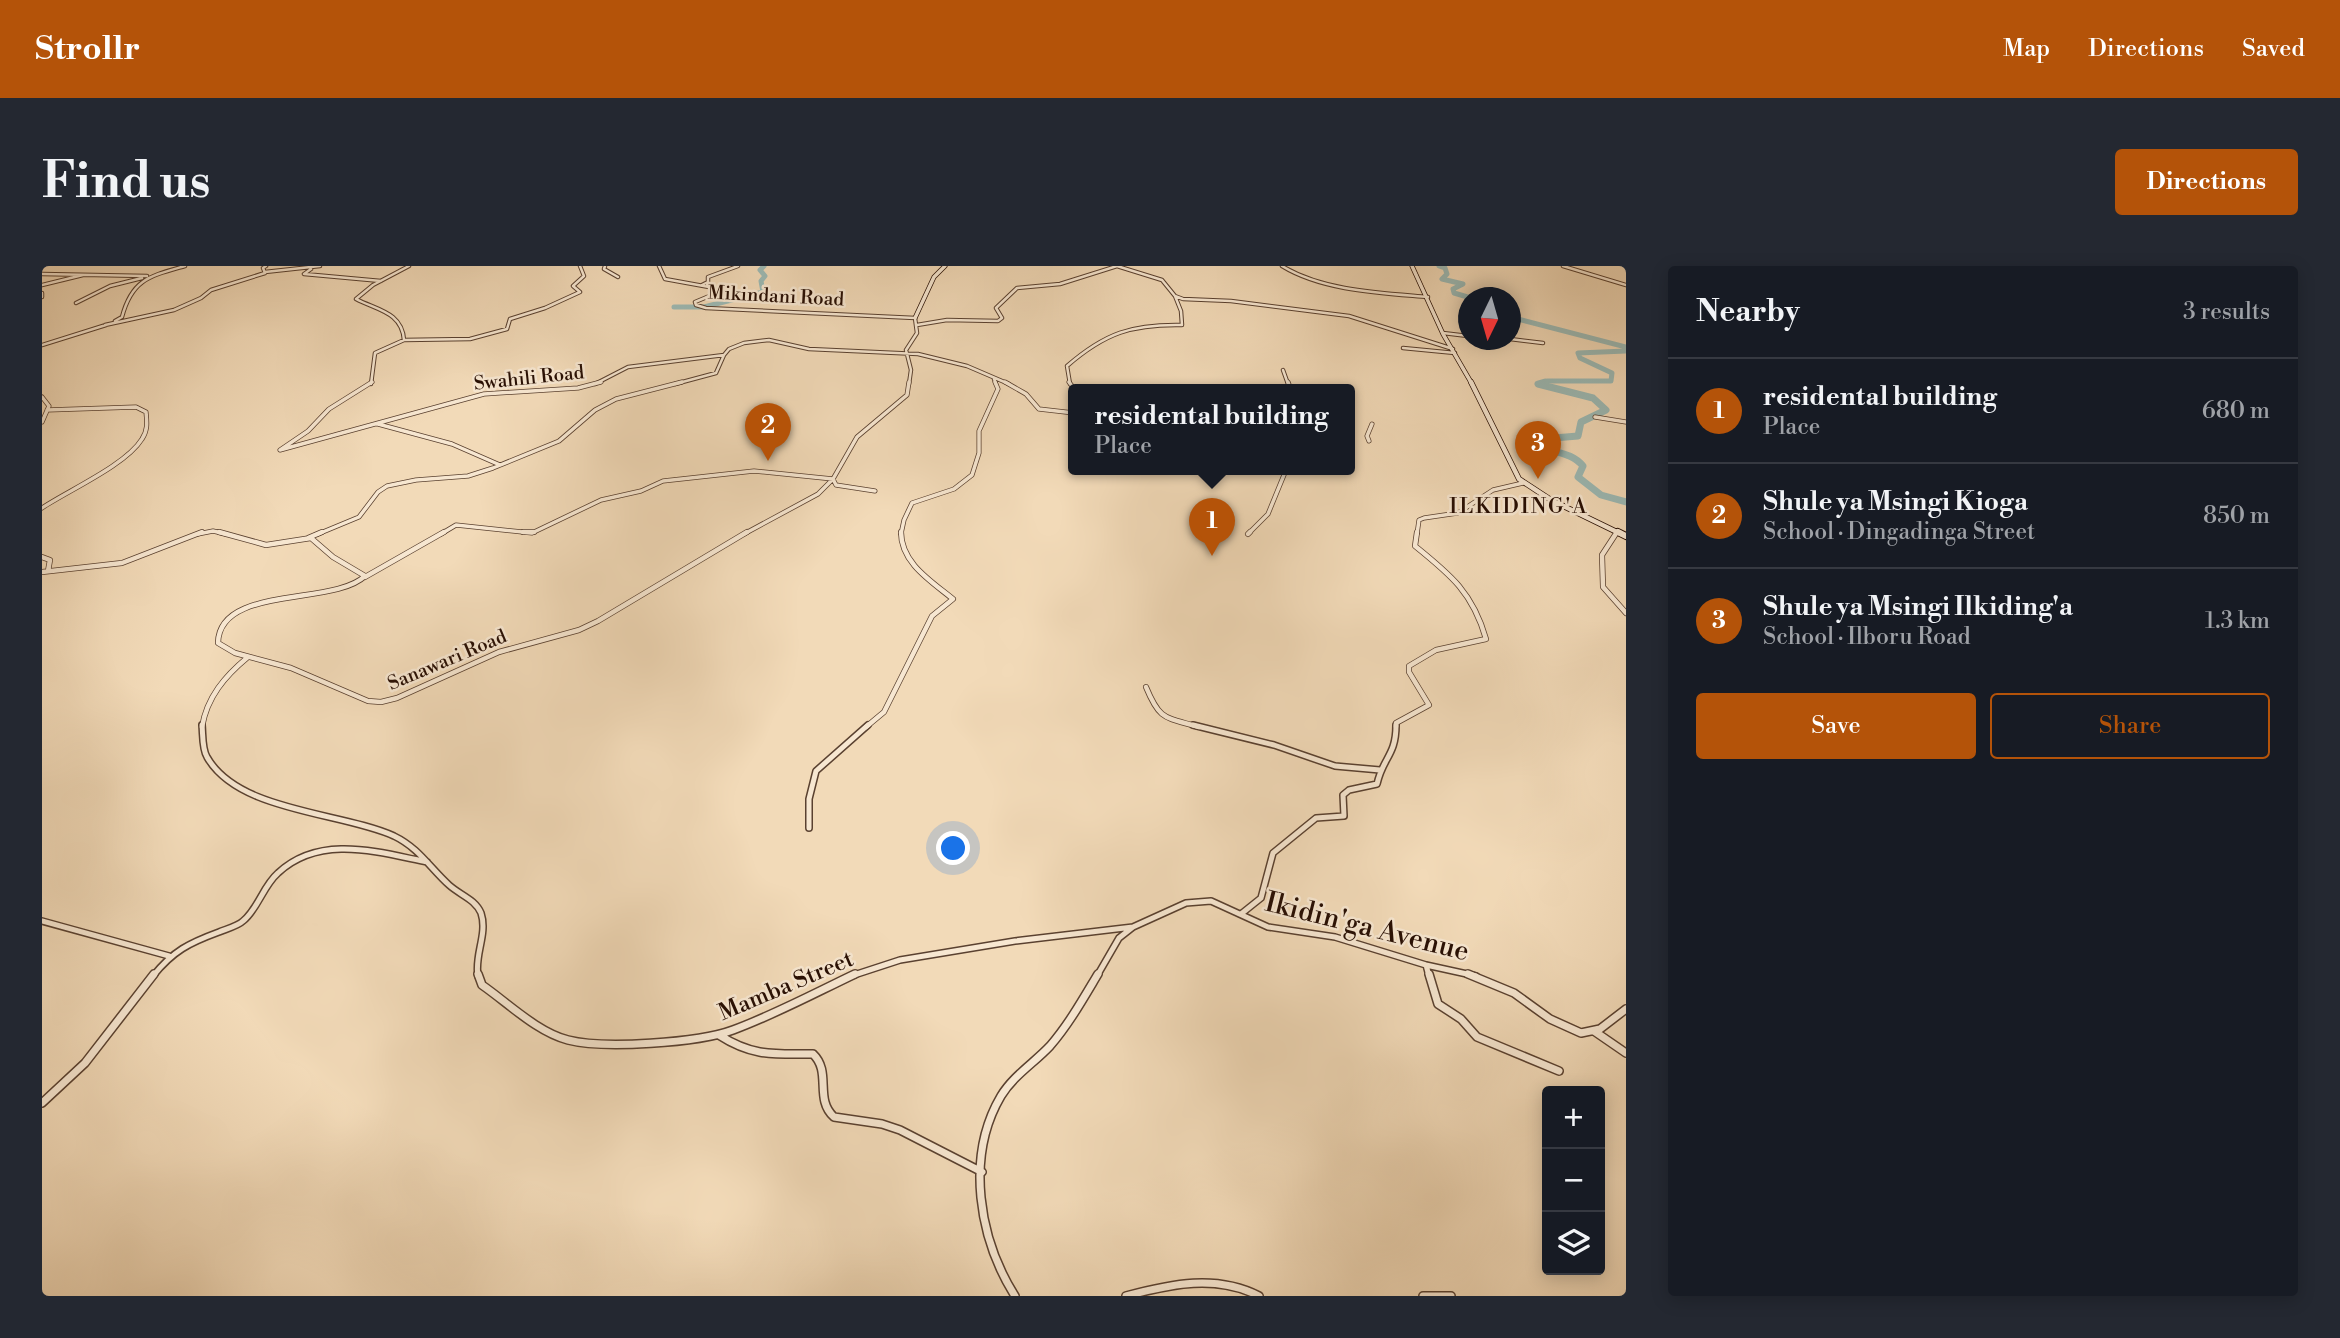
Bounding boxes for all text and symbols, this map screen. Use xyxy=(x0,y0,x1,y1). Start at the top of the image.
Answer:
text: Strollr xyxy=(35,29,140,70)
text: Map xyxy=(2003,34,2050,64)
text: Directions xyxy=(2088,34,2204,64)
text: Saved xyxy=(2242,34,2305,64)
button: Directions xyxy=(2115,149,2298,215)
text: Find us xyxy=(42,152,211,213)
street label: Mikindani Road xyxy=(707,280,845,312)
north arrow xyxy=(1458,287,1521,350)
text: Nearby xyxy=(1696,293,1800,331)
text: 3 results xyxy=(2183,298,2270,326)
street label: Swahili Road xyxy=(473,360,586,396)
text: residental building xyxy=(1763,381,1997,413)
popup xyxy=(1068,384,1355,475)
text: 1 xyxy=(1713,397,1725,425)
text: 680 m xyxy=(2202,397,2270,425)
text: residental building xyxy=(1095,400,1328,432)
pin: 2 xyxy=(745,403,791,461)
text: Place xyxy=(1763,413,1820,441)
pin: 3 xyxy=(1515,421,1561,479)
text: Place xyxy=(1095,432,1152,460)
text: Shule ya Msingi Kioga xyxy=(1763,486,2028,518)
district label: ILKIDING'A xyxy=(1449,494,1589,520)
pin: 1 xyxy=(1189,498,1235,556)
text: 2 xyxy=(1712,502,1726,530)
text: 850 m xyxy=(2203,502,2270,530)
text: School · Dingadinga Street xyxy=(1763,518,2035,546)
text: Shule ya Msingi Ilkiding'a xyxy=(1763,591,2073,623)
text: 3 xyxy=(1712,607,1726,635)
text: 1.3 km xyxy=(2205,607,2270,635)
text: School · Ilboru Road xyxy=(1763,623,1971,651)
street label: Sanawari Road xyxy=(384,624,510,696)
button: Save xyxy=(1696,693,1976,759)
button: Share xyxy=(1990,693,2270,759)
your location xyxy=(936,831,970,865)
street label: Ikidin'ga Avenue xyxy=(1261,885,1473,969)
street label: Mamba Street xyxy=(714,945,858,1027)
map controls xyxy=(1542,1086,1605,1275)
button: + xyxy=(1542,1086,1605,1149)
button: − xyxy=(1542,1149,1605,1212)
button: layers xyxy=(1542,1212,1605,1275)

